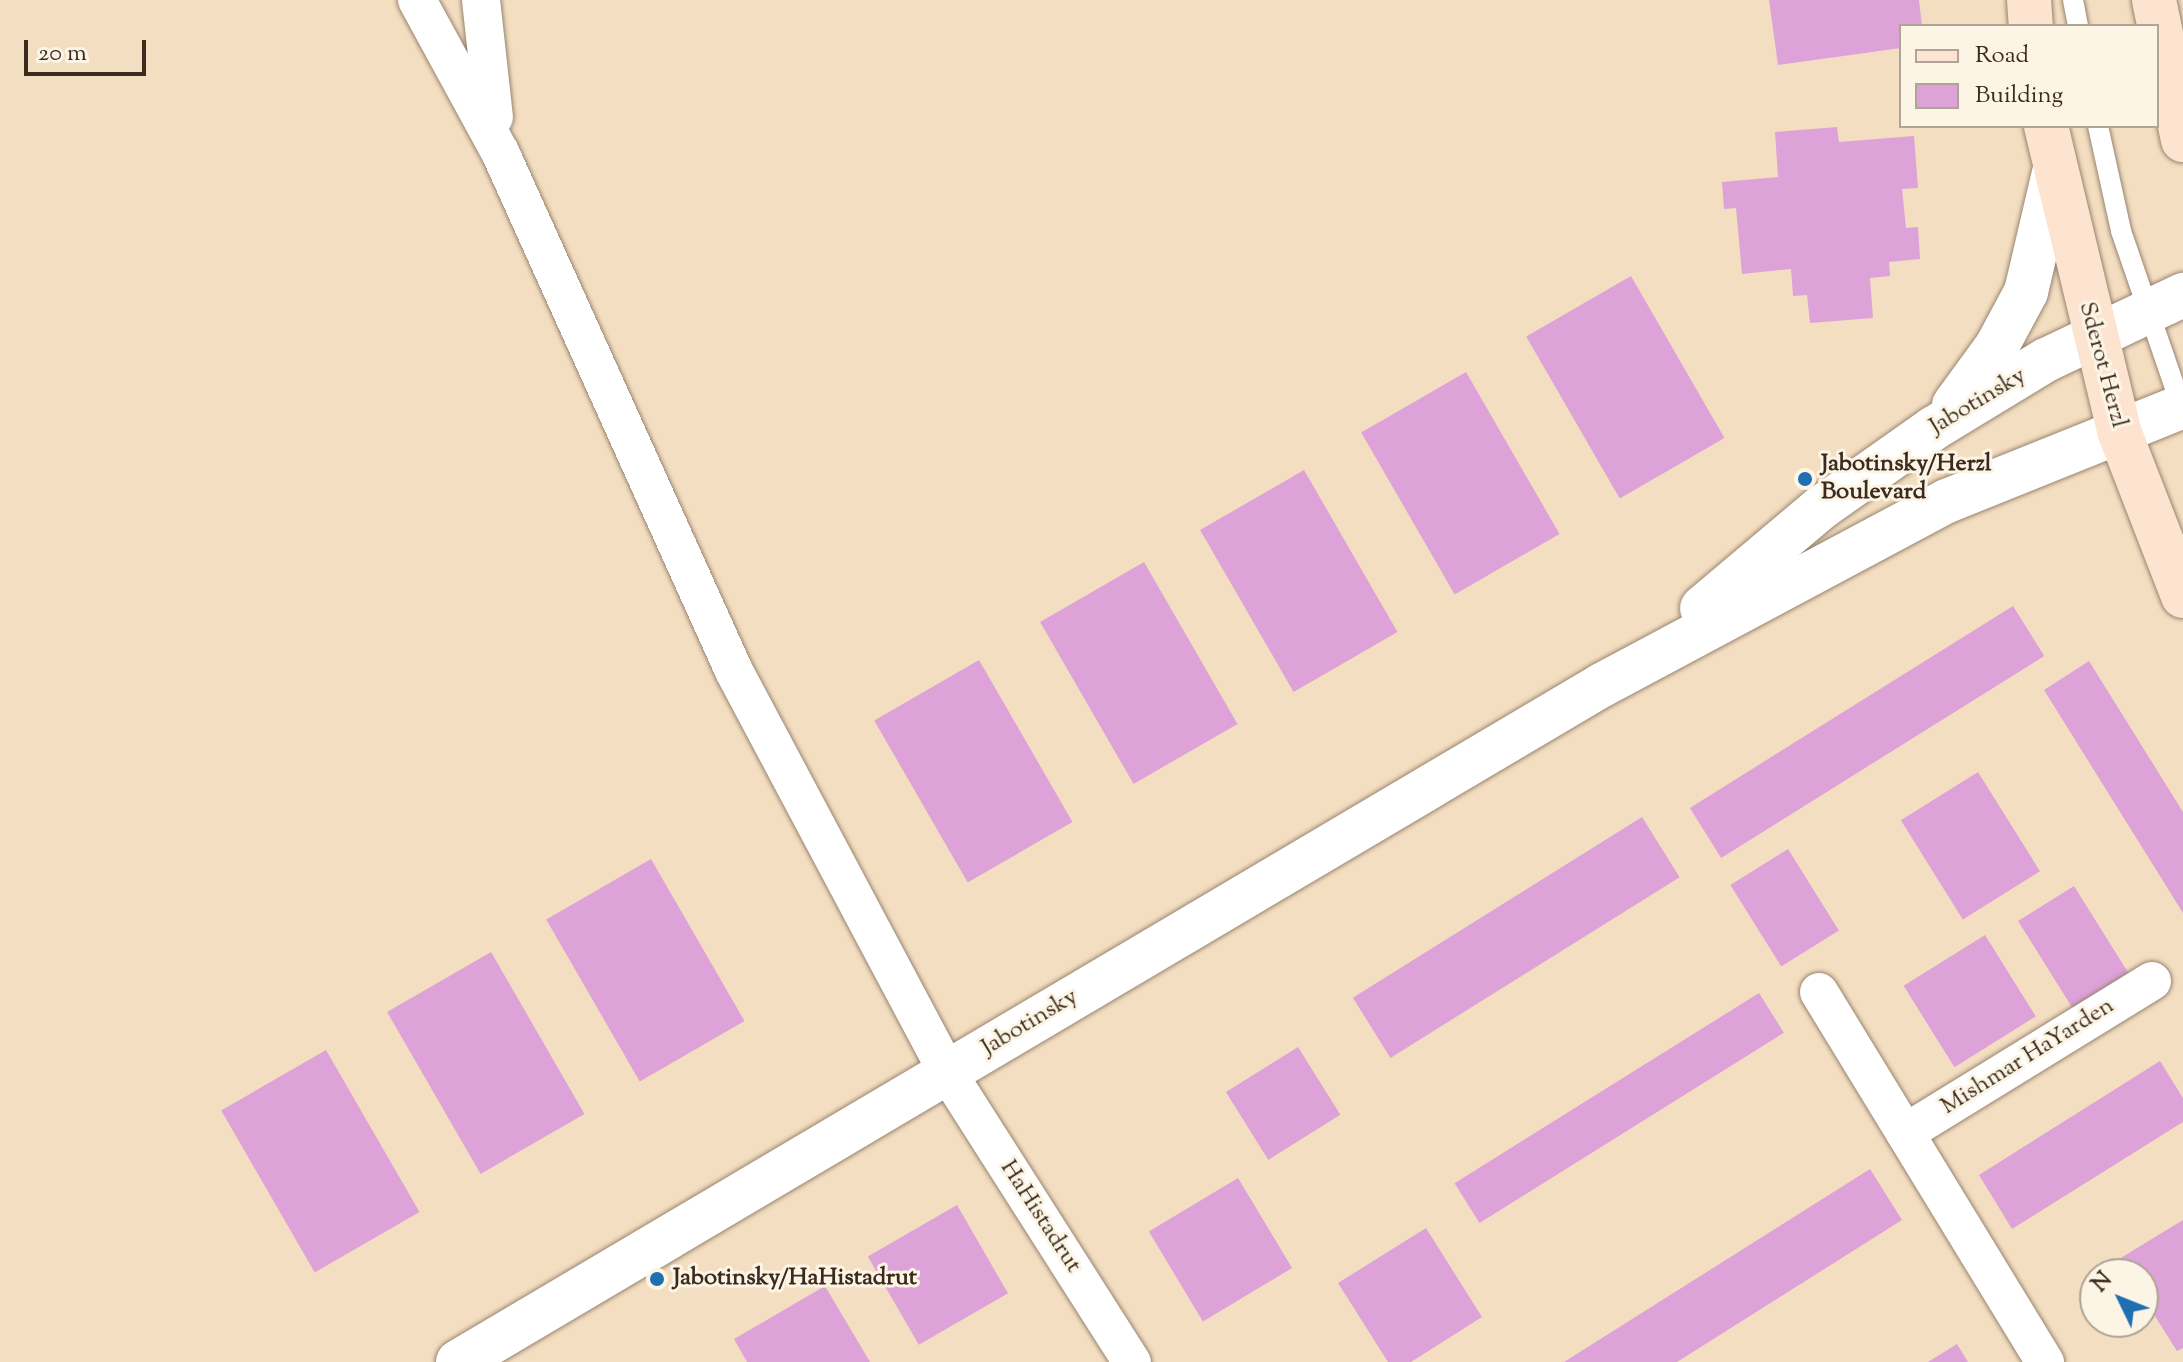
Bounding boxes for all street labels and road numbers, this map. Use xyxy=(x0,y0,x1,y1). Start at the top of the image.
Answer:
street label: Sderot Herzl xyxy=(2071,299,2133,431)
street label: Jabotinsky xyxy=(1925,362,2031,442)
street label: Jabotinsky xyxy=(977,983,1083,1063)
street label: Mishmar HaYarden xyxy=(1936,992,2120,1122)
street label: HaHistadrut xyxy=(993,1155,1087,1279)

